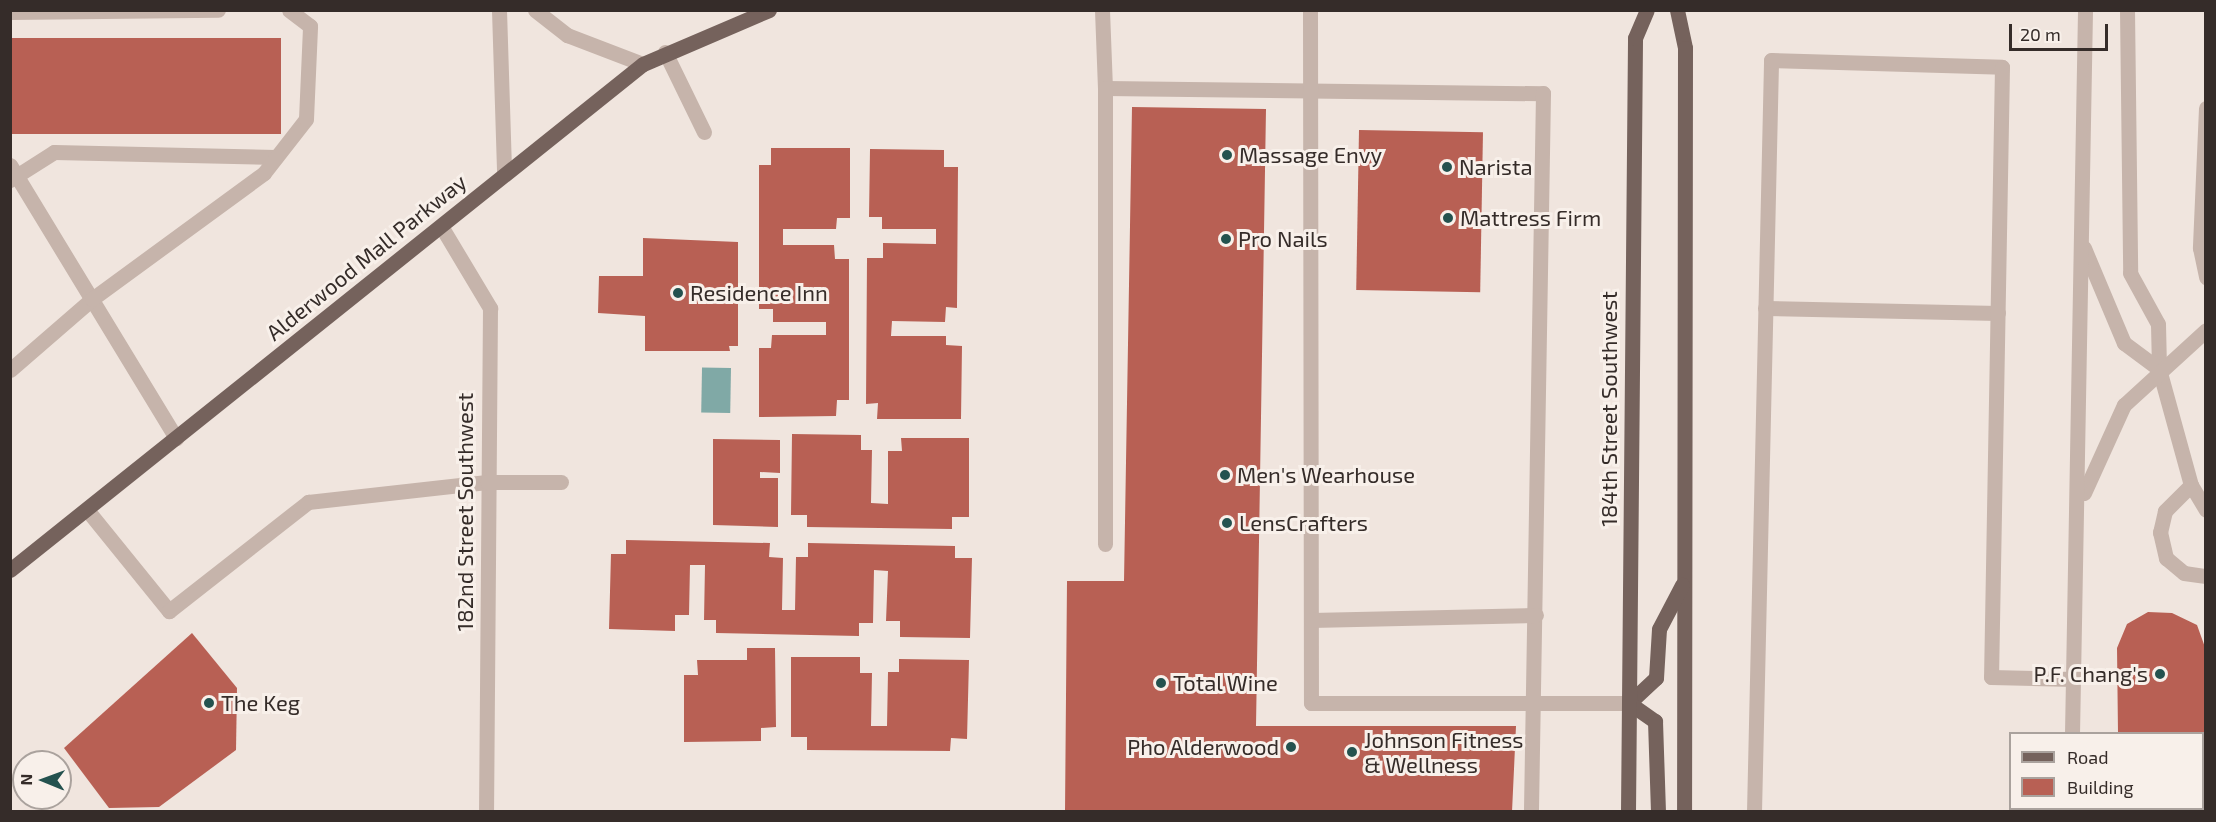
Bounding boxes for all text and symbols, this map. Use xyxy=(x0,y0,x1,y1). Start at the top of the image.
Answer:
scale bar xyxy=(2012,12,2111,50)
text: 20 m xyxy=(2020,23,2061,45)
place label: Massage Envy xyxy=(1239,142,1382,168)
marker: Massage Envy xyxy=(1220,148,1234,162)
place label: Narista xyxy=(1459,154,1533,180)
marker: Narista xyxy=(1440,160,1454,174)
street label: Alderwood Mall Parkway xyxy=(260,168,472,346)
place label: Mattress Firm xyxy=(1460,205,1601,231)
marker: Mattress Firm xyxy=(1441,211,1455,225)
place label: Pro Nails xyxy=(1238,226,1328,252)
marker: Pro Nails xyxy=(1219,232,1233,246)
place label: Residence Inn xyxy=(690,280,828,306)
marker: Residence Inn xyxy=(671,286,685,300)
street label: 184th Street Southwest xyxy=(1596,291,1622,527)
street label: 182nd Street Southwest xyxy=(452,393,478,631)
place label: Men's Wearhouse xyxy=(1237,462,1415,488)
marker: Men's Wearhouse xyxy=(1218,468,1232,482)
place label: LensCrafters xyxy=(1239,510,1368,536)
marker: LensCrafters xyxy=(1220,516,1234,530)
place label: P.F. Chang's xyxy=(2033,661,2148,687)
marker: P.F. Chang's xyxy=(2153,667,2167,681)
place label: Total Wine xyxy=(1173,670,1279,696)
marker: Total Wine xyxy=(1154,676,1168,690)
place label: The Keg xyxy=(221,690,300,716)
marker: The Keg xyxy=(202,696,216,710)
place label: Johnson Fitness & Wellness xyxy=(1364,726,1524,778)
legend xyxy=(2009,732,2204,810)
place label: Pho Alderwood xyxy=(1127,734,1279,760)
marker: Pho Alderwood xyxy=(1284,740,1298,754)
marker: Johnson Fitness & Wellness xyxy=(1345,745,1359,759)
text: Road xyxy=(2067,746,2108,768)
north arrow xyxy=(12,750,72,810)
text: N xyxy=(16,774,35,786)
text: Building xyxy=(2067,776,2134,798)

